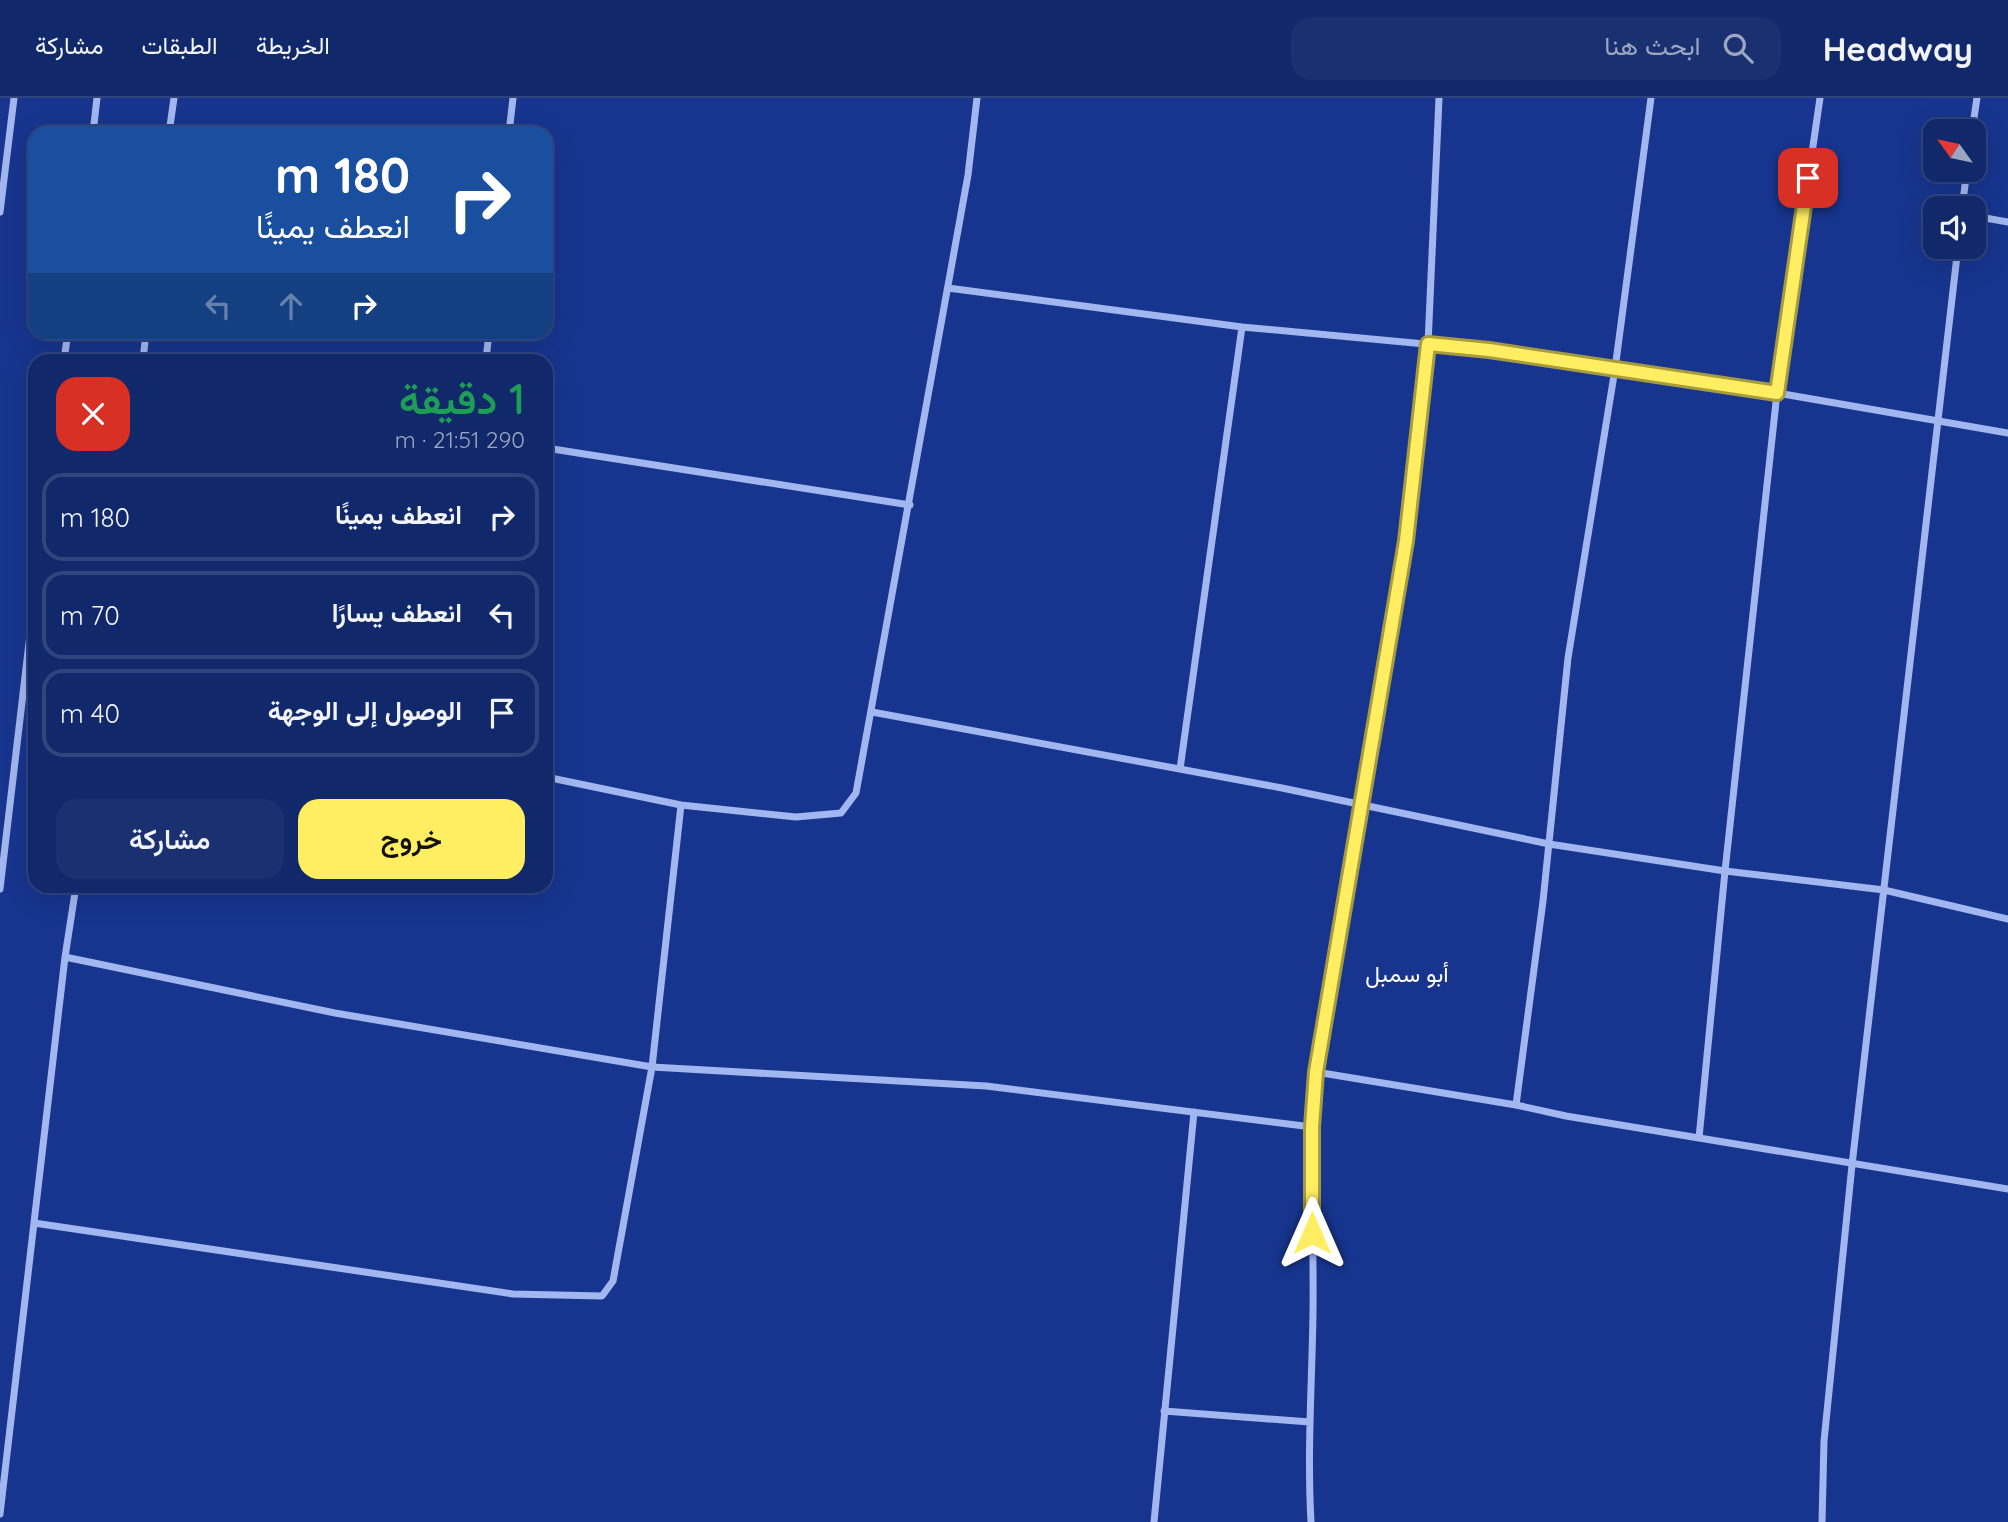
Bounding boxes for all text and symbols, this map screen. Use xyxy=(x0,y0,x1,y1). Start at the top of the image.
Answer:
search box xyxy=(1291,17,1781,80)
text: Headway xyxy=(1823,28,1973,69)
text: ابحث هنا xyxy=(1604,29,1701,62)
icon: search xyxy=(1719,29,1757,67)
text: مشاركة xyxy=(35,30,103,60)
text: الطبقات xyxy=(141,30,218,60)
text: الخريطة xyxy=(256,30,330,60)
north arrow xyxy=(1923,119,1986,182)
map controls xyxy=(1923,119,1986,259)
text: 180 m xyxy=(275,144,410,205)
pin xyxy=(1778,148,1838,208)
icon: right xyxy=(434,154,525,245)
icon: arrive xyxy=(1789,159,1827,197)
button: sound xyxy=(1923,196,1986,259)
text: انعطف يمينًا xyxy=(256,206,410,246)
icon: left xyxy=(199,287,237,325)
icon: ahead xyxy=(272,287,310,325)
icon: right xyxy=(345,287,383,325)
text: 1 دقيقة xyxy=(399,372,525,425)
button: close xyxy=(56,377,130,451)
text: 290 m · 21:51 xyxy=(395,425,525,454)
text: انعطف يمينًا xyxy=(335,498,462,531)
icon: right xyxy=(483,498,521,536)
text: 180 m xyxy=(60,501,130,534)
text: انعطف يسارًا xyxy=(332,596,462,629)
icon: left xyxy=(483,596,521,634)
text: 70 m xyxy=(60,599,120,632)
text: الوصول إلى الوجهة xyxy=(268,694,462,727)
icon: arrive xyxy=(483,694,521,732)
text: 40 m xyxy=(60,697,120,730)
button: مشاركة xyxy=(56,799,284,879)
button: خروج xyxy=(298,799,525,879)
district label: أبو سمبل xyxy=(1365,959,1449,989)
position arrow xyxy=(1275,1196,1349,1270)

